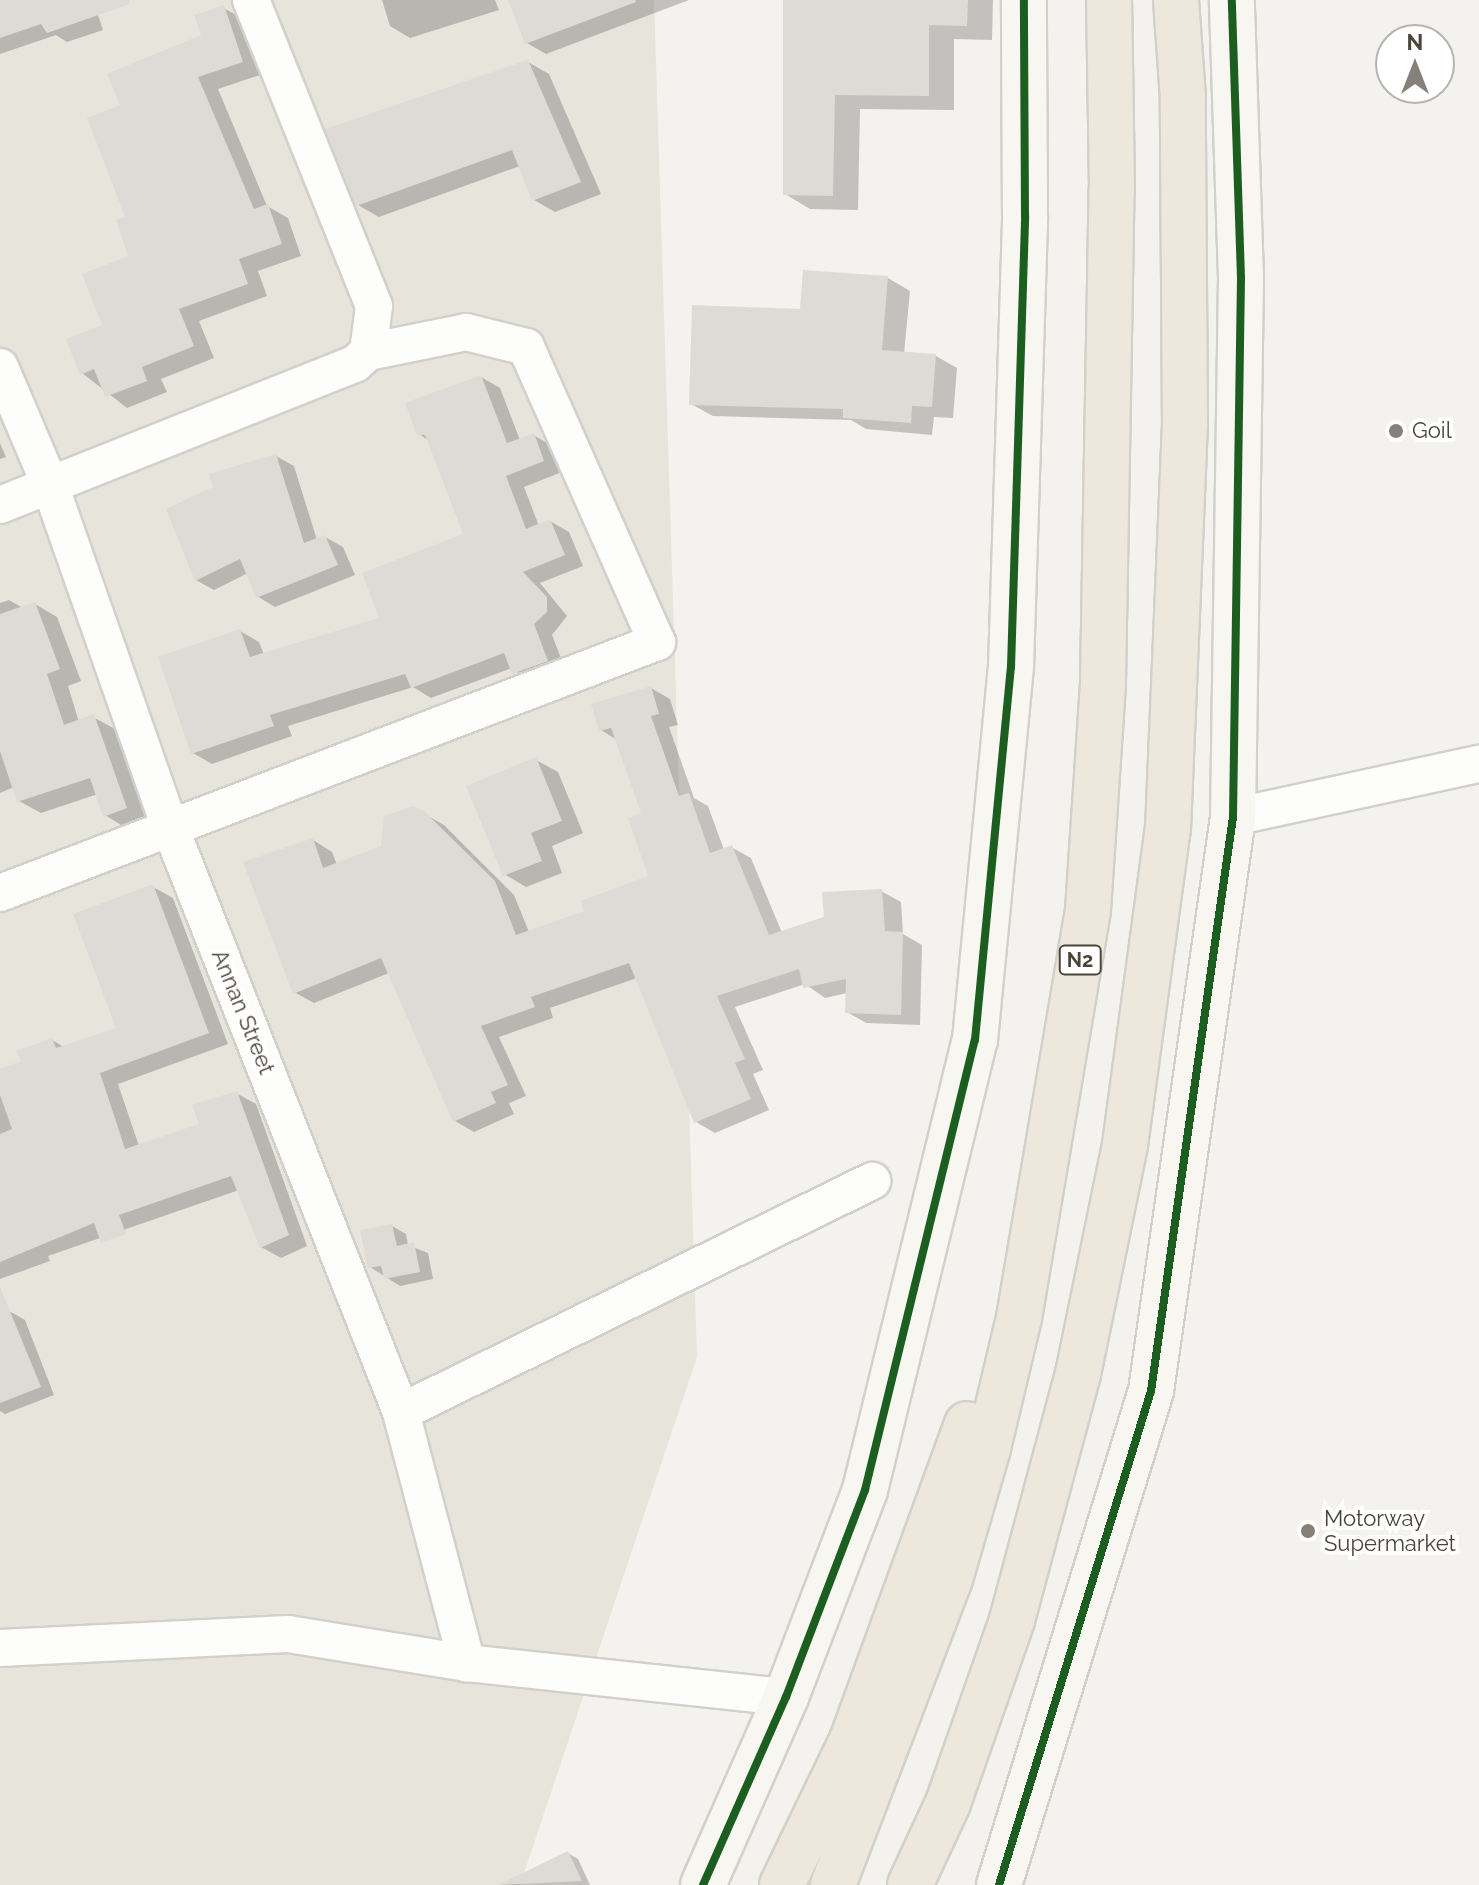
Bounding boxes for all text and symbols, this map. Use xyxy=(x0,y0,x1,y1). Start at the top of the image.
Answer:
north arrow xyxy=(1375,24,1455,104)
text: N xyxy=(1407,29,1423,55)
place label: Goil xyxy=(1412,418,1452,444)
marker: Goil xyxy=(1387,422,1405,440)
road number: N2 xyxy=(1058,944,1102,976)
street label: Annan Street xyxy=(206,946,280,1078)
place label: Motorway Supermarket xyxy=(1324,1505,1456,1556)
marker: Motorway Supermarket xyxy=(1299,1522,1317,1540)

